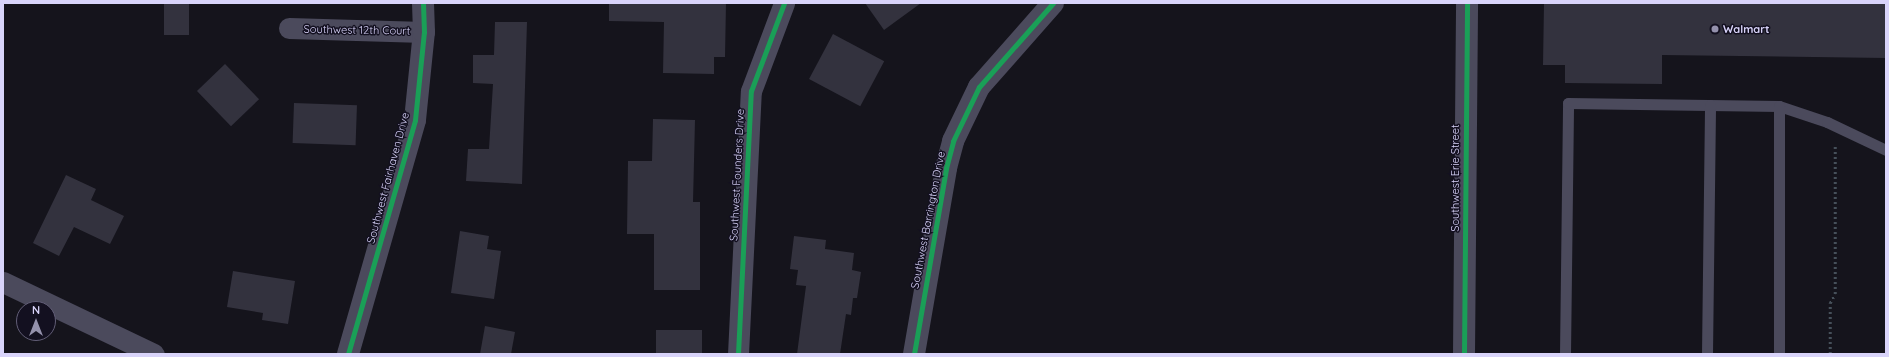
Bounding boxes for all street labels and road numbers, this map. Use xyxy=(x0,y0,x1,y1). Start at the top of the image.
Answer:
street label: Southwest 12th Court xyxy=(304,22,410,38)
street label: Southwest Founders Drive xyxy=(727,108,747,242)
street label: Southwest Fairhaven Drive xyxy=(364,111,412,245)
street label: Southwest Erie Street xyxy=(1448,124,1462,232)
street label: Southwest Barrington Drive xyxy=(908,150,948,290)

